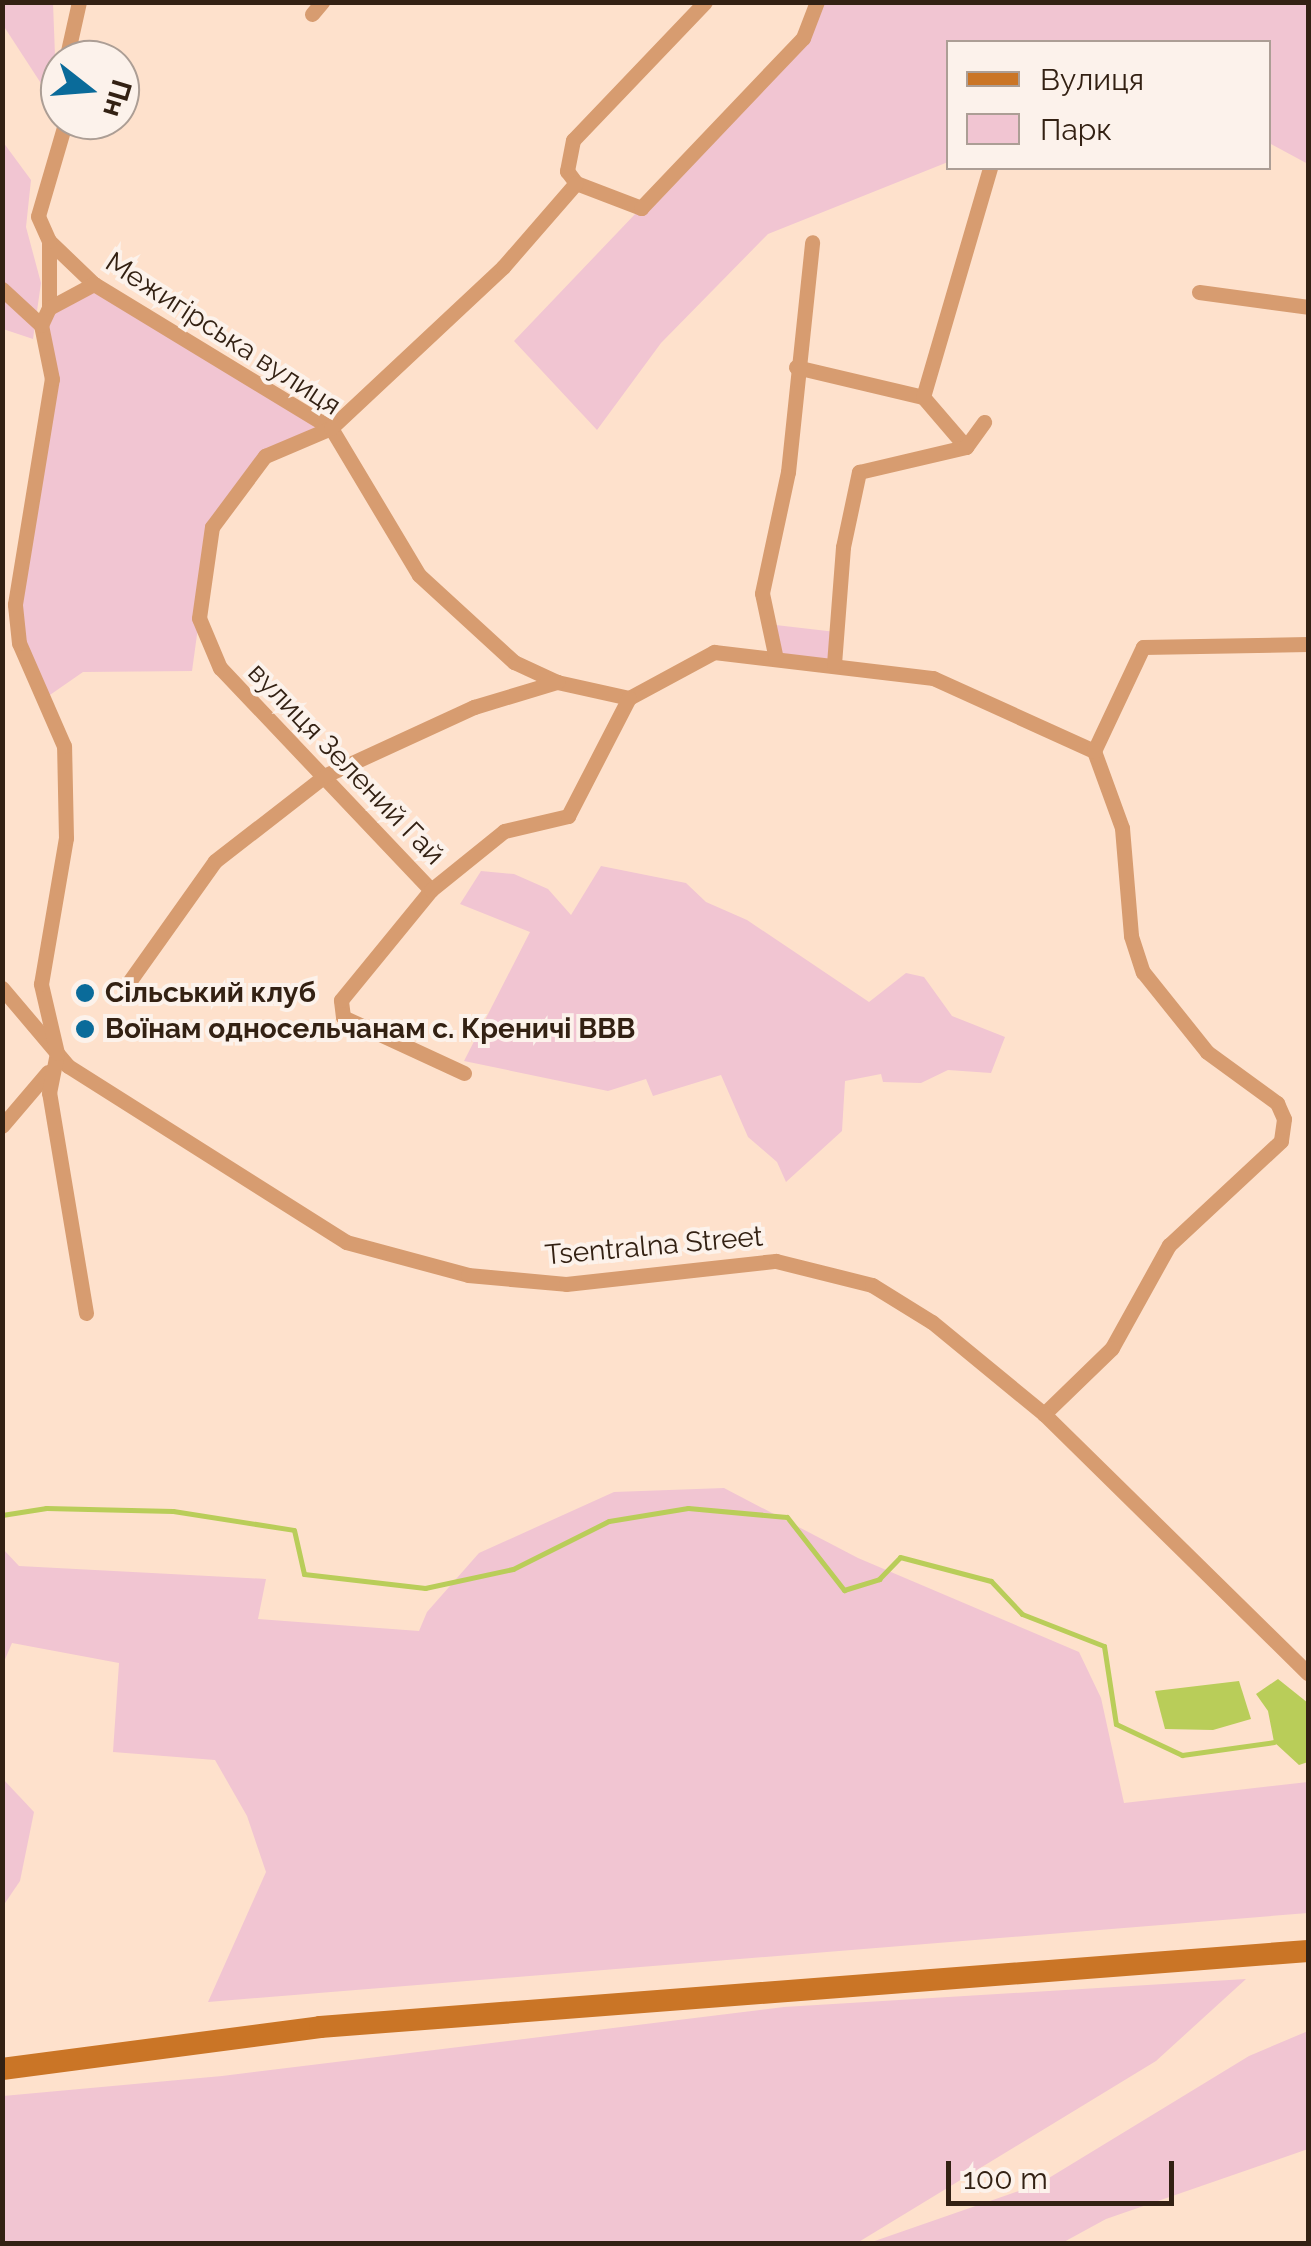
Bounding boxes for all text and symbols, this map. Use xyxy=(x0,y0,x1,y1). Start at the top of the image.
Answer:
north arrow xyxy=(40,40,140,140)
legend xyxy=(946,40,1271,170)
text: Вулиця xyxy=(1040,62,1144,97)
text: Пн xyxy=(96,76,138,121)
text: Парк xyxy=(1040,112,1112,147)
street label: Межигірська вулиця xyxy=(99,245,347,423)
street label: вулиця Зелений Гай xyxy=(241,656,451,872)
place label: Сільський клуб xyxy=(105,976,316,1010)
marker: Сільський клуб xyxy=(74,982,96,1004)
place label: Воїнам односельчанам с. Креничі ВВВ xyxy=(105,1012,635,1046)
marker: Воїнам односельчанам с. Креничі ВВВ xyxy=(74,1018,96,1040)
street label: Tsentralna Street xyxy=(544,1220,764,1272)
scale bar xyxy=(951,2141,1178,2203)
text: 100 m xyxy=(963,2161,1048,2196)

